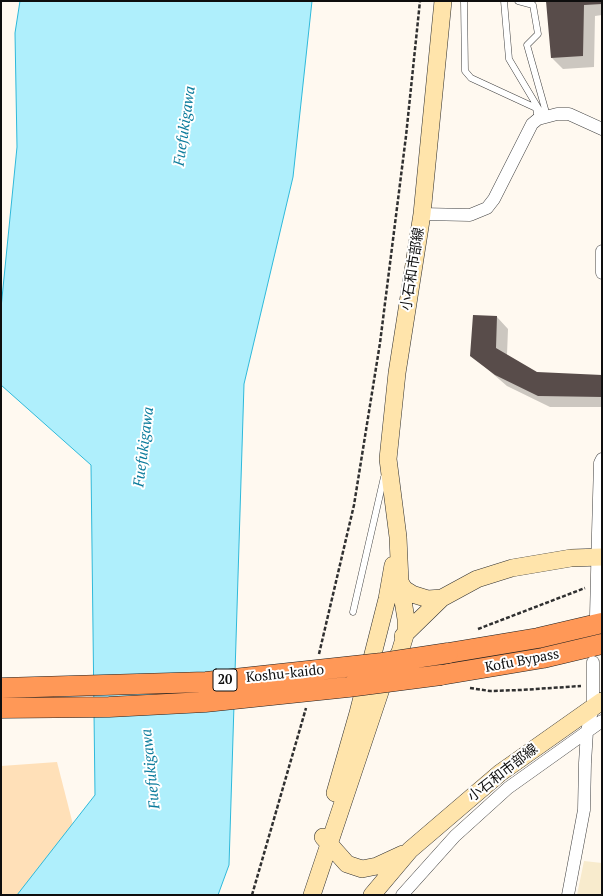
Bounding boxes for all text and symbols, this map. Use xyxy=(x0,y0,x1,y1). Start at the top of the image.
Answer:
water label: Fuefukigawa xyxy=(170,85,200,167)
street label: 小石和市部線 xyxy=(398,226,428,312)
water label: Fuefukigawa xyxy=(130,406,158,488)
street label: Kofu Bypass xyxy=(484,646,560,676)
street label: Koshu-kaido xyxy=(245,662,325,686)
road number: 20 xyxy=(213,669,237,691)
water label: Fuefukigawa xyxy=(138,728,164,810)
street label: 小石和市部線 xyxy=(465,741,541,805)

